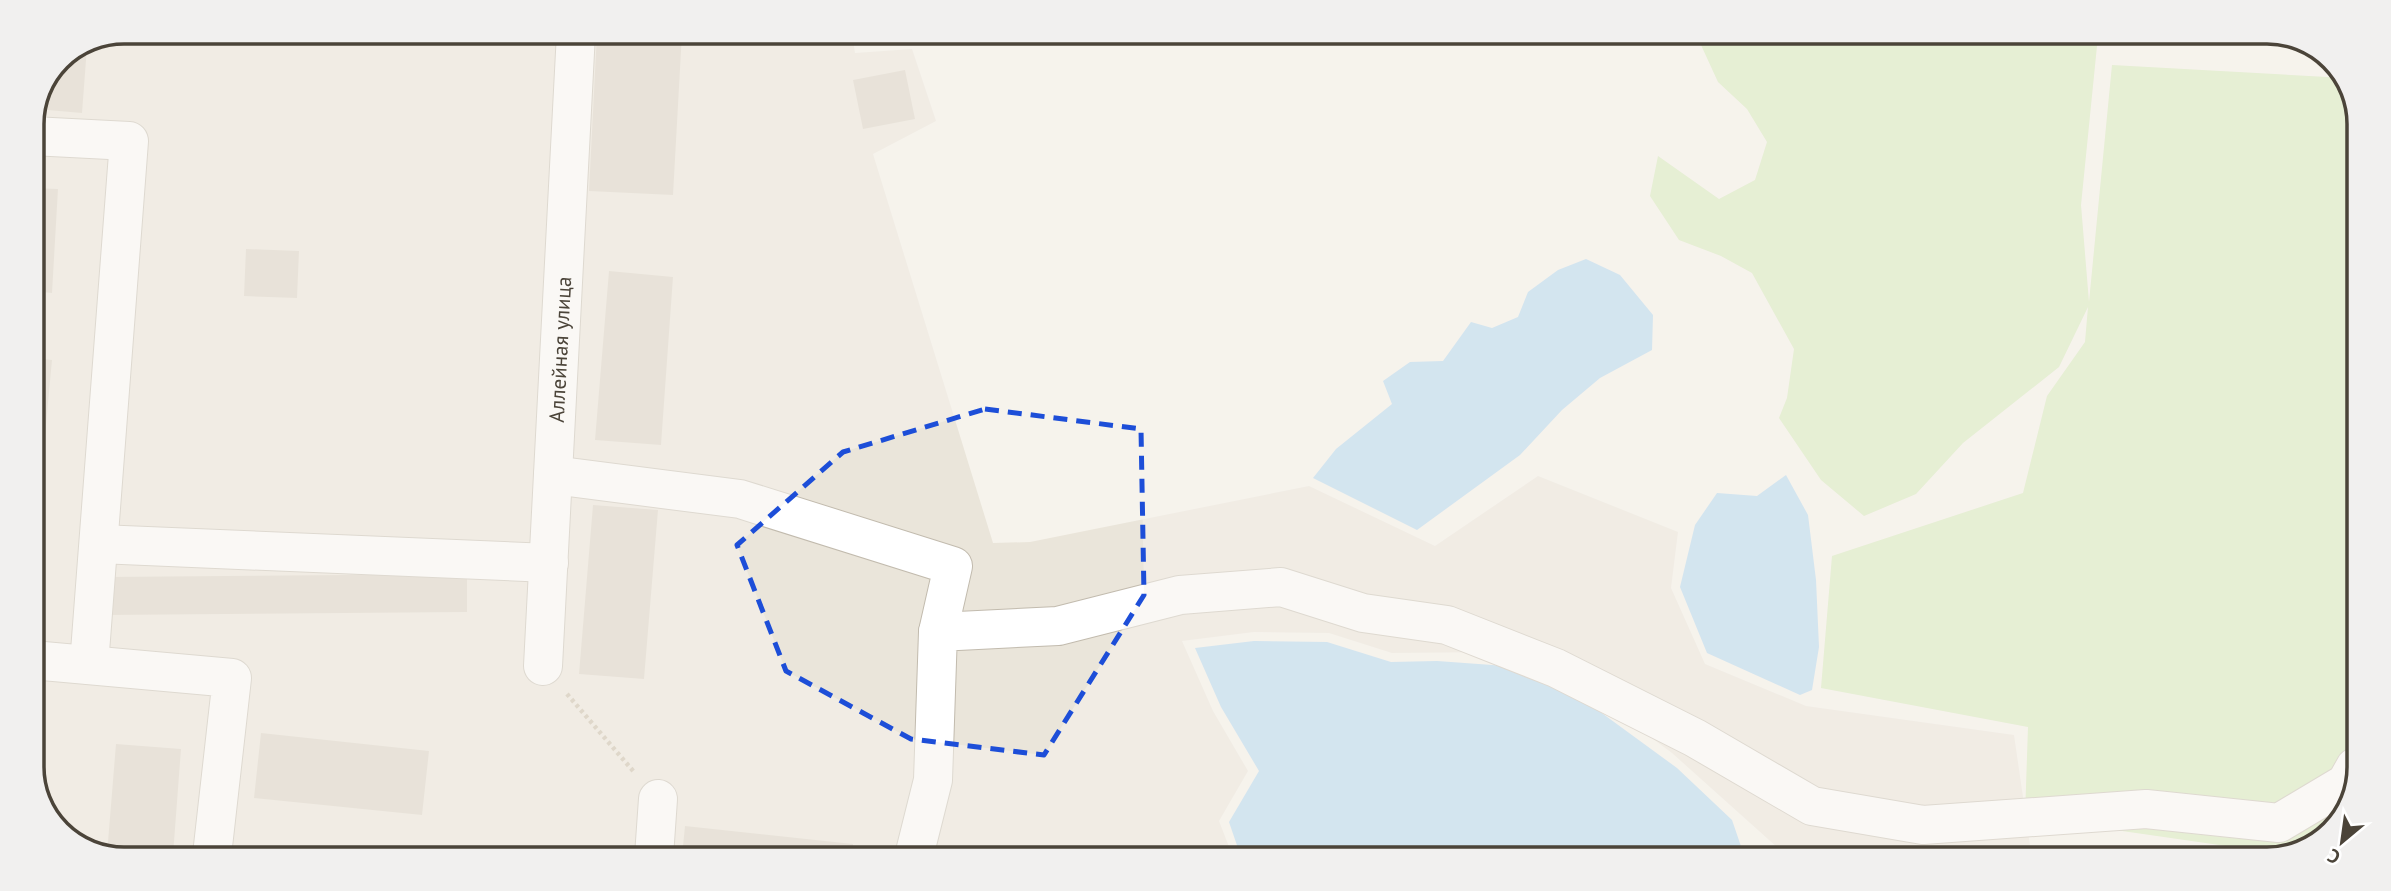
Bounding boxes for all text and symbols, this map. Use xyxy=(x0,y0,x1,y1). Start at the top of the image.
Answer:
street label: Аллейная улица xyxy=(542,276,577,423)
north arrow xyxy=(2307,807,2377,877)
text: С xyxy=(2323,844,2344,870)

